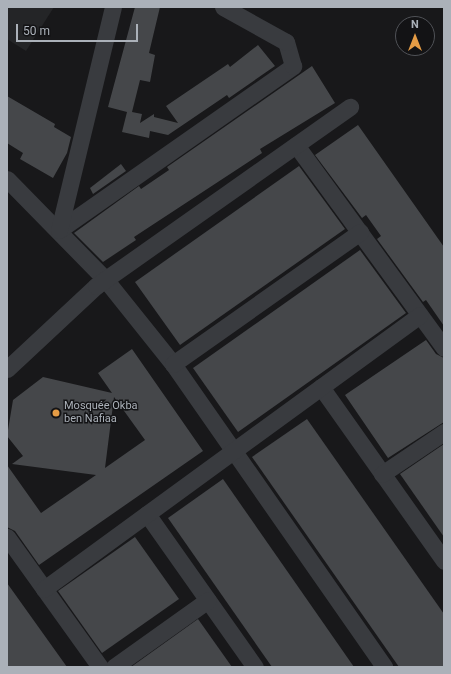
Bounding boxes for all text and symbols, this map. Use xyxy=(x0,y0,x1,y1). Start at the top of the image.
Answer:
scale bar xyxy=(18,16,140,42)
north arrow xyxy=(395,16,435,56)
text: N xyxy=(411,18,419,31)
text: 50 m xyxy=(23,24,50,38)
place label: Mosquée Okba ben Nafiaa xyxy=(64,400,138,426)
marker: Mosquée Okba ben Nafiaa xyxy=(51,408,61,418)

